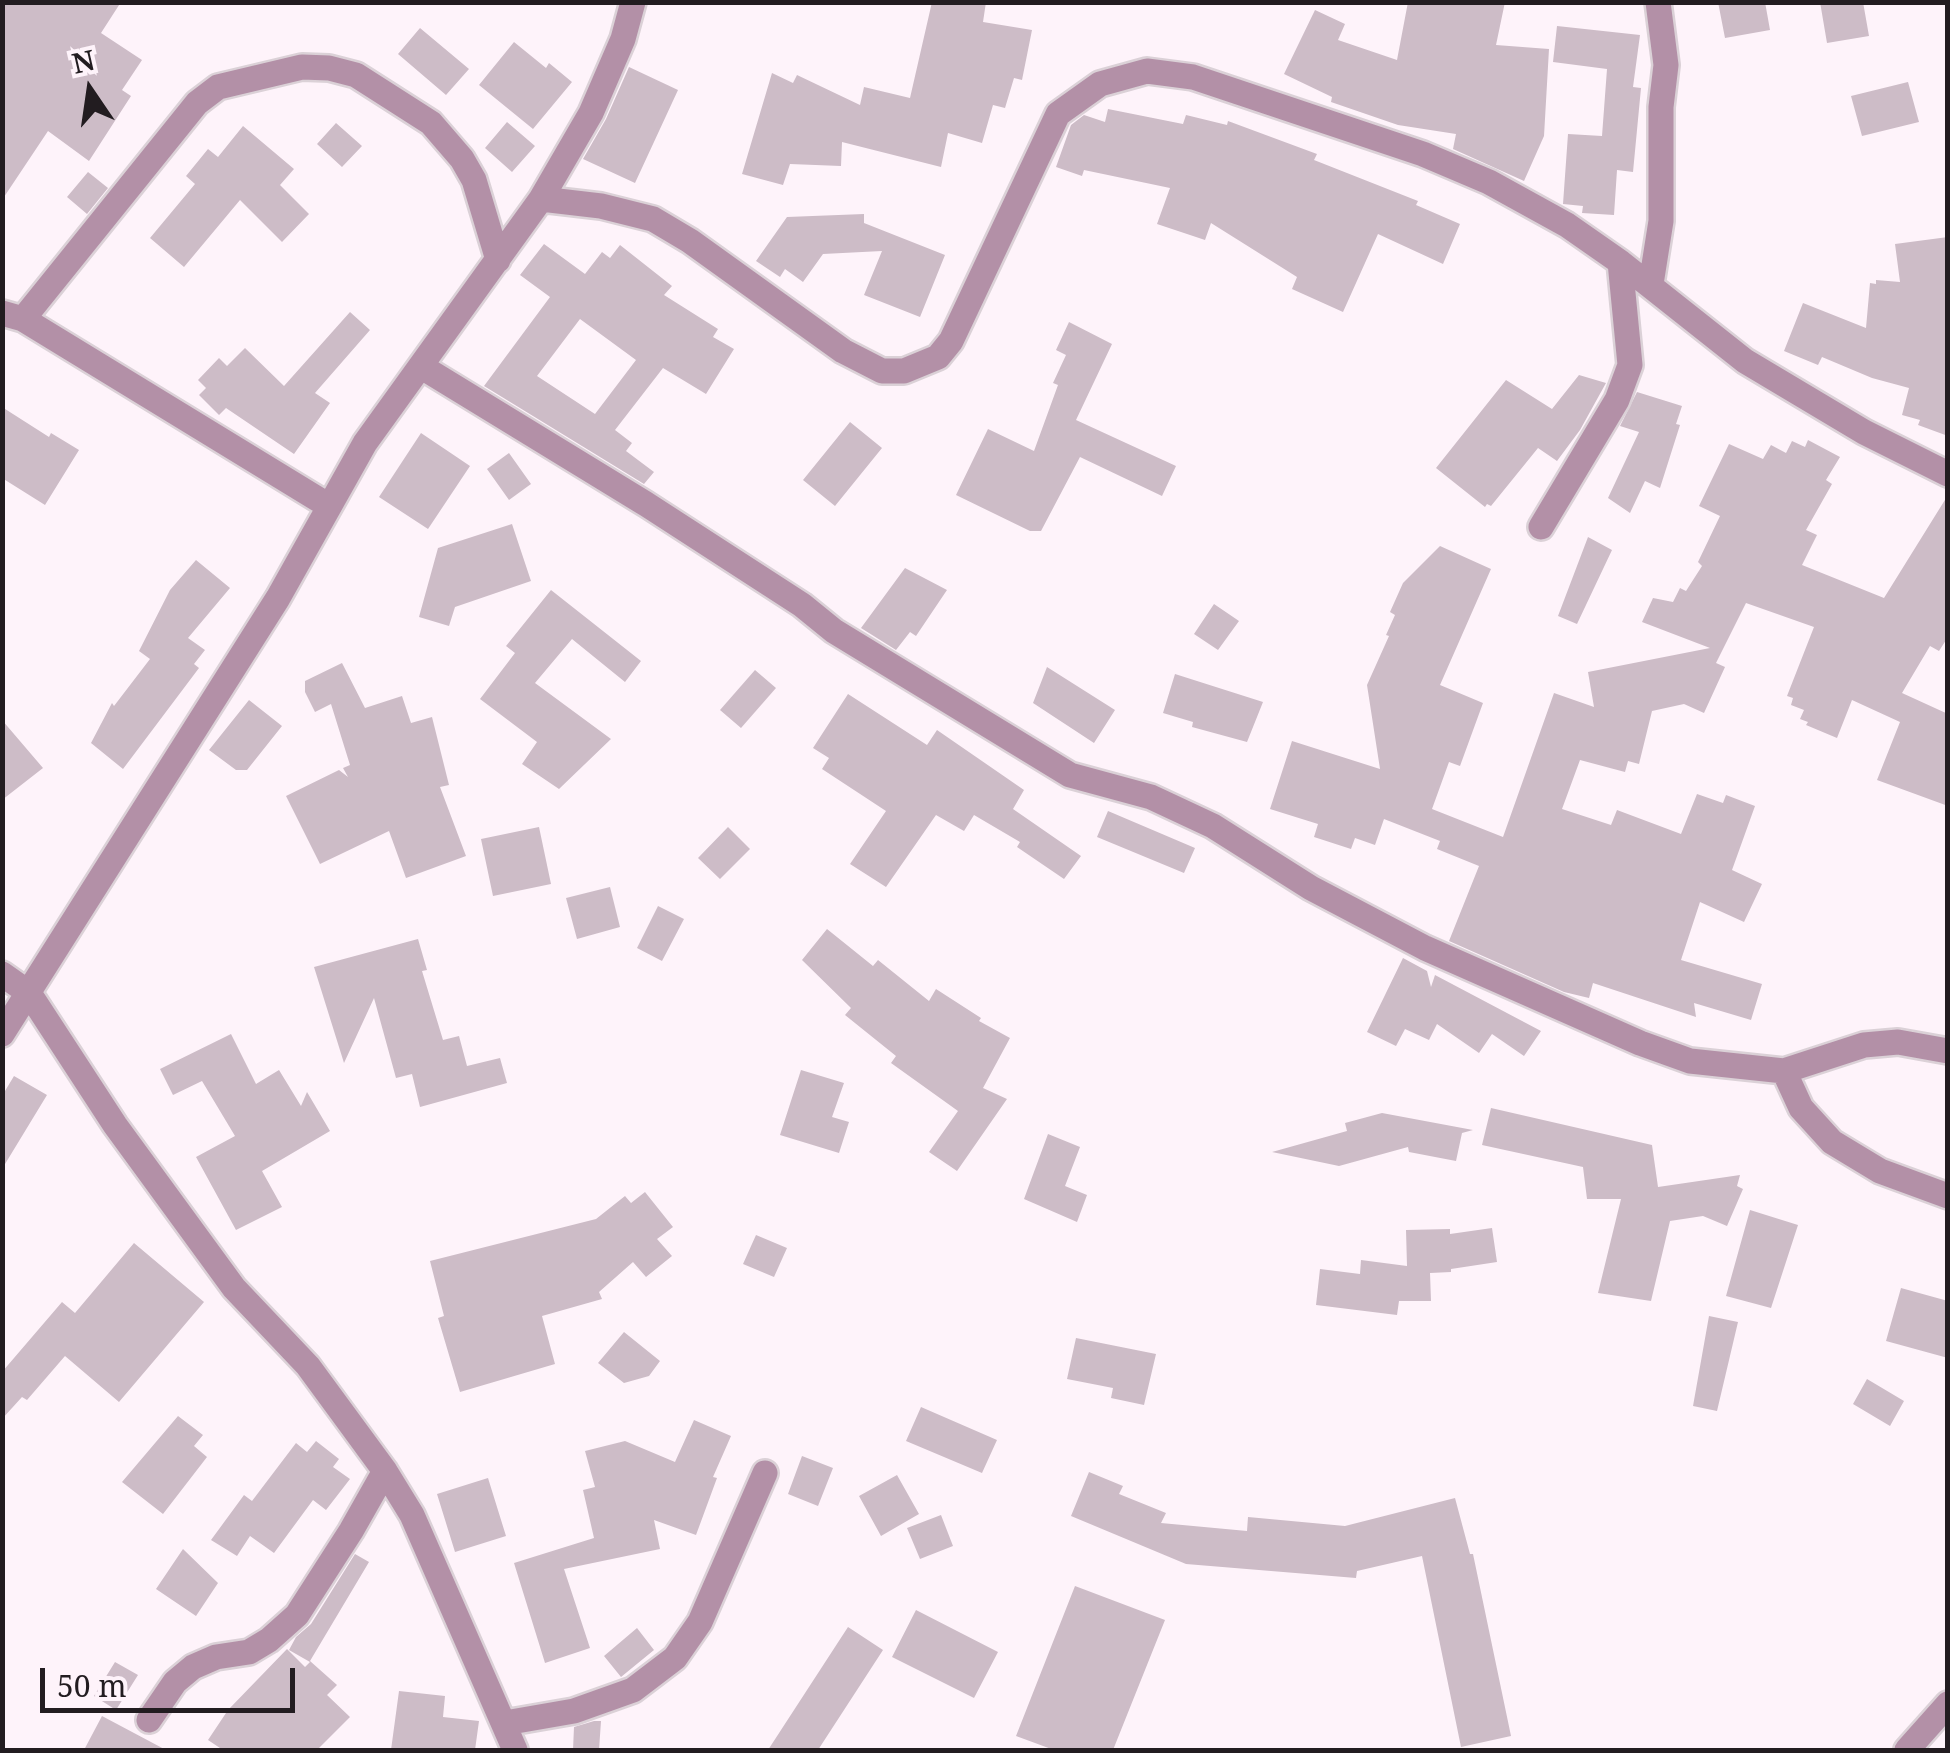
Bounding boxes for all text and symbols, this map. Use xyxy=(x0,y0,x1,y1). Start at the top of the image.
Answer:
north arrow xyxy=(40,40,140,140)
text: N xyxy=(68,40,98,82)
scale bar xyxy=(45,1648,300,1710)
text: 50 m xyxy=(57,1665,127,1706)

